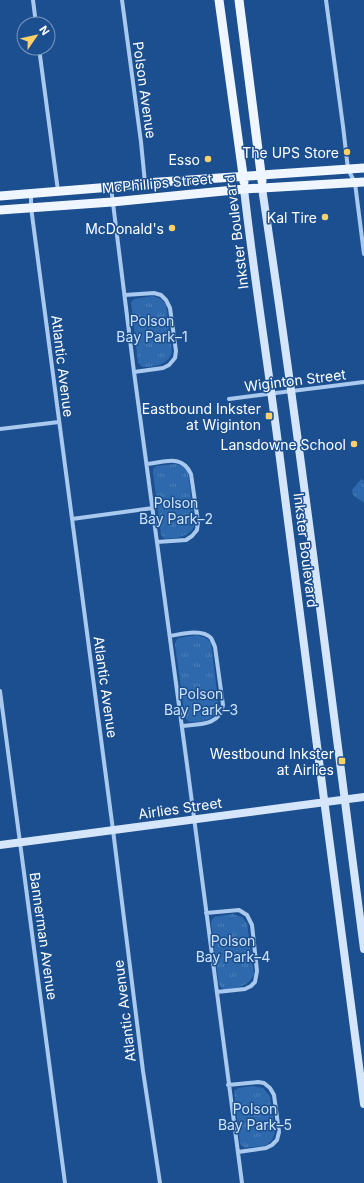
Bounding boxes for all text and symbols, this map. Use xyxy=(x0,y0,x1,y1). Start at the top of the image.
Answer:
north arrow xyxy=(16,16,56,56)
text: N xyxy=(36,23,52,38)
street label: Polson Avenue xyxy=(130,40,160,140)
place label: The UPS Store xyxy=(242,144,339,161)
marker: The UPS Store xyxy=(342,147,352,157)
place label: Esso xyxy=(168,151,200,168)
marker: Esso xyxy=(203,154,213,164)
street label: McPhillips Street xyxy=(101,170,213,196)
street label: Inkster Boulevard xyxy=(221,174,251,290)
place label: Kal Tire xyxy=(267,209,317,226)
marker: Kal Tire xyxy=(320,212,330,222)
place label: McDonald's xyxy=(85,220,164,237)
marker: McDonald's xyxy=(167,223,177,233)
park label: Polson Bay Park–1 xyxy=(116,312,188,345)
street label: Atlantic Avenue xyxy=(48,314,78,418)
street label: Wiginton Street xyxy=(243,365,347,395)
place label: Eastbound Inkster at Wiginton xyxy=(142,400,261,433)
marker: Eastbound Inkster at Wiginton xyxy=(264,411,274,421)
place label: Lansdowne School xyxy=(221,436,346,453)
marker: Lansdowne School xyxy=(349,439,359,449)
street label: Inkster Boulevard xyxy=(291,492,321,608)
park label: Polson Bay Park–2 xyxy=(139,494,213,527)
street label: Atlantic Avenue xyxy=(90,635,122,739)
park label: Polson Bay Park–3 xyxy=(164,685,238,718)
place label: Westbound Inkster at Airlies xyxy=(210,745,334,778)
marker: Westbound Inkster at Airlies xyxy=(337,756,347,766)
street label: Airlies Street xyxy=(137,794,223,822)
street label: Bannerman Avenue xyxy=(27,871,61,1001)
park label: Polson Bay Park–4 xyxy=(196,932,270,965)
street label: Atlantic Avenue xyxy=(109,959,139,1063)
park label: Polson Bay Park–5 xyxy=(218,1100,292,1133)

